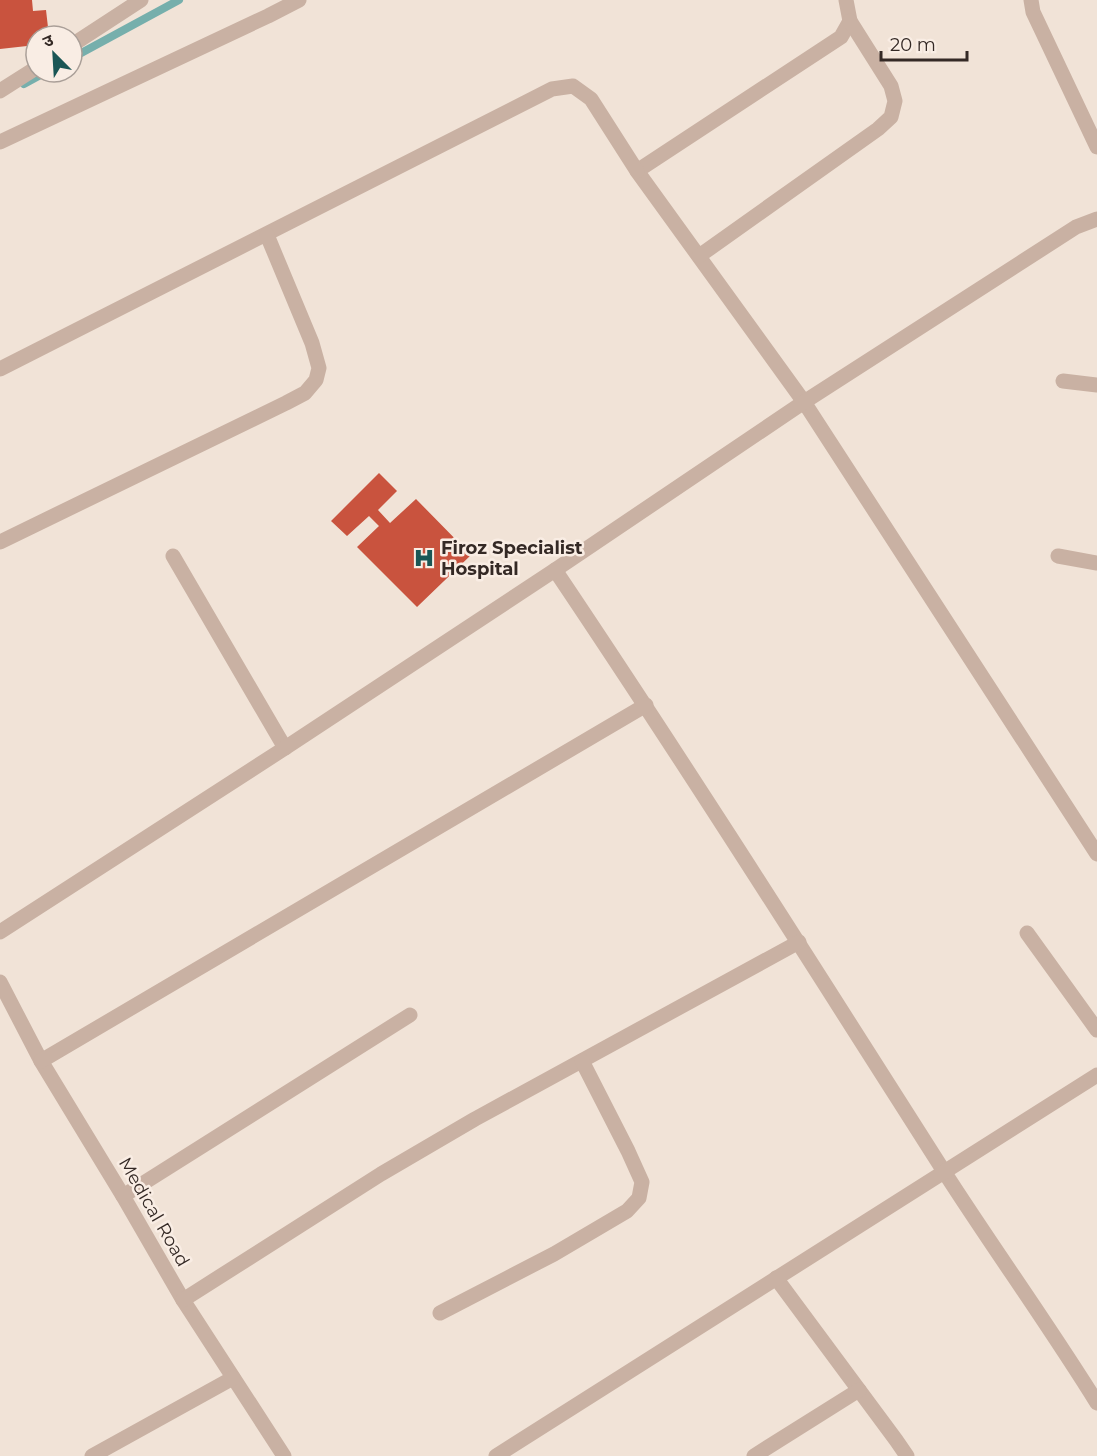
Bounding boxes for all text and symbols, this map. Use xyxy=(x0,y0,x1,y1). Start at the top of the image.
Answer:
north arrow xyxy=(24,24,84,84)
scale bar xyxy=(881,24,966,62)
text: उ xyxy=(40,30,57,51)
text: 20 m xyxy=(890,34,936,56)
place label: Firoz Specialist Hospital xyxy=(441,537,583,580)
hospital icon: Firoz Specialist Hospital xyxy=(412,546,436,570)
street label: Medical Road xyxy=(114,1153,194,1271)

